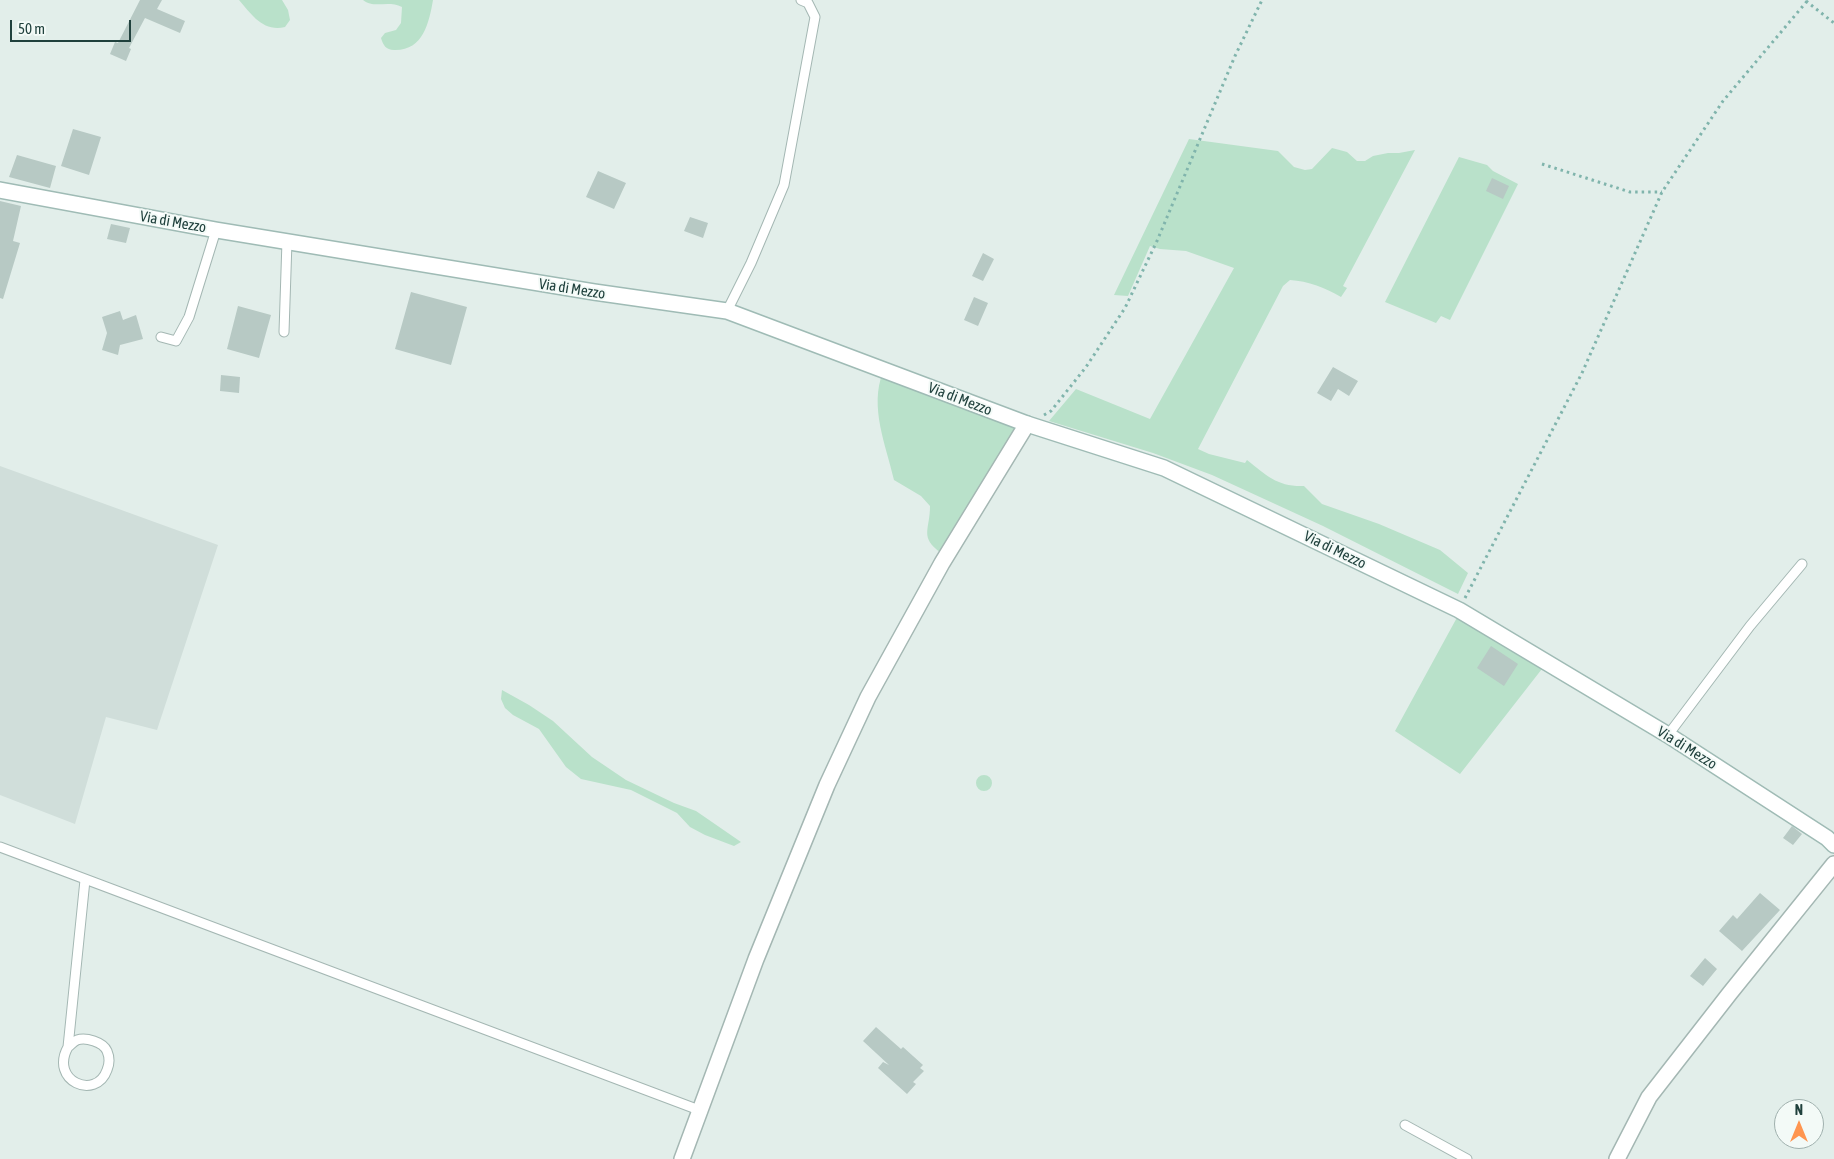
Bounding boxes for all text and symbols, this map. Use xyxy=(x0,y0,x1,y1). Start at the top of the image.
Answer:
scale bar xyxy=(12,10,134,42)
text: 50 m xyxy=(18,20,45,37)
street label: Via di Mezzo xyxy=(138,207,208,237)
street label: Via di Mezzo xyxy=(538,275,606,303)
street label: Via di Mezzo xyxy=(925,379,995,419)
street label: Via di Mezzo xyxy=(1301,527,1369,573)
street label: Via di Mezzo xyxy=(1654,723,1720,773)
north arrow xyxy=(1774,1099,1824,1149)
text: N xyxy=(1795,1102,1803,1118)

